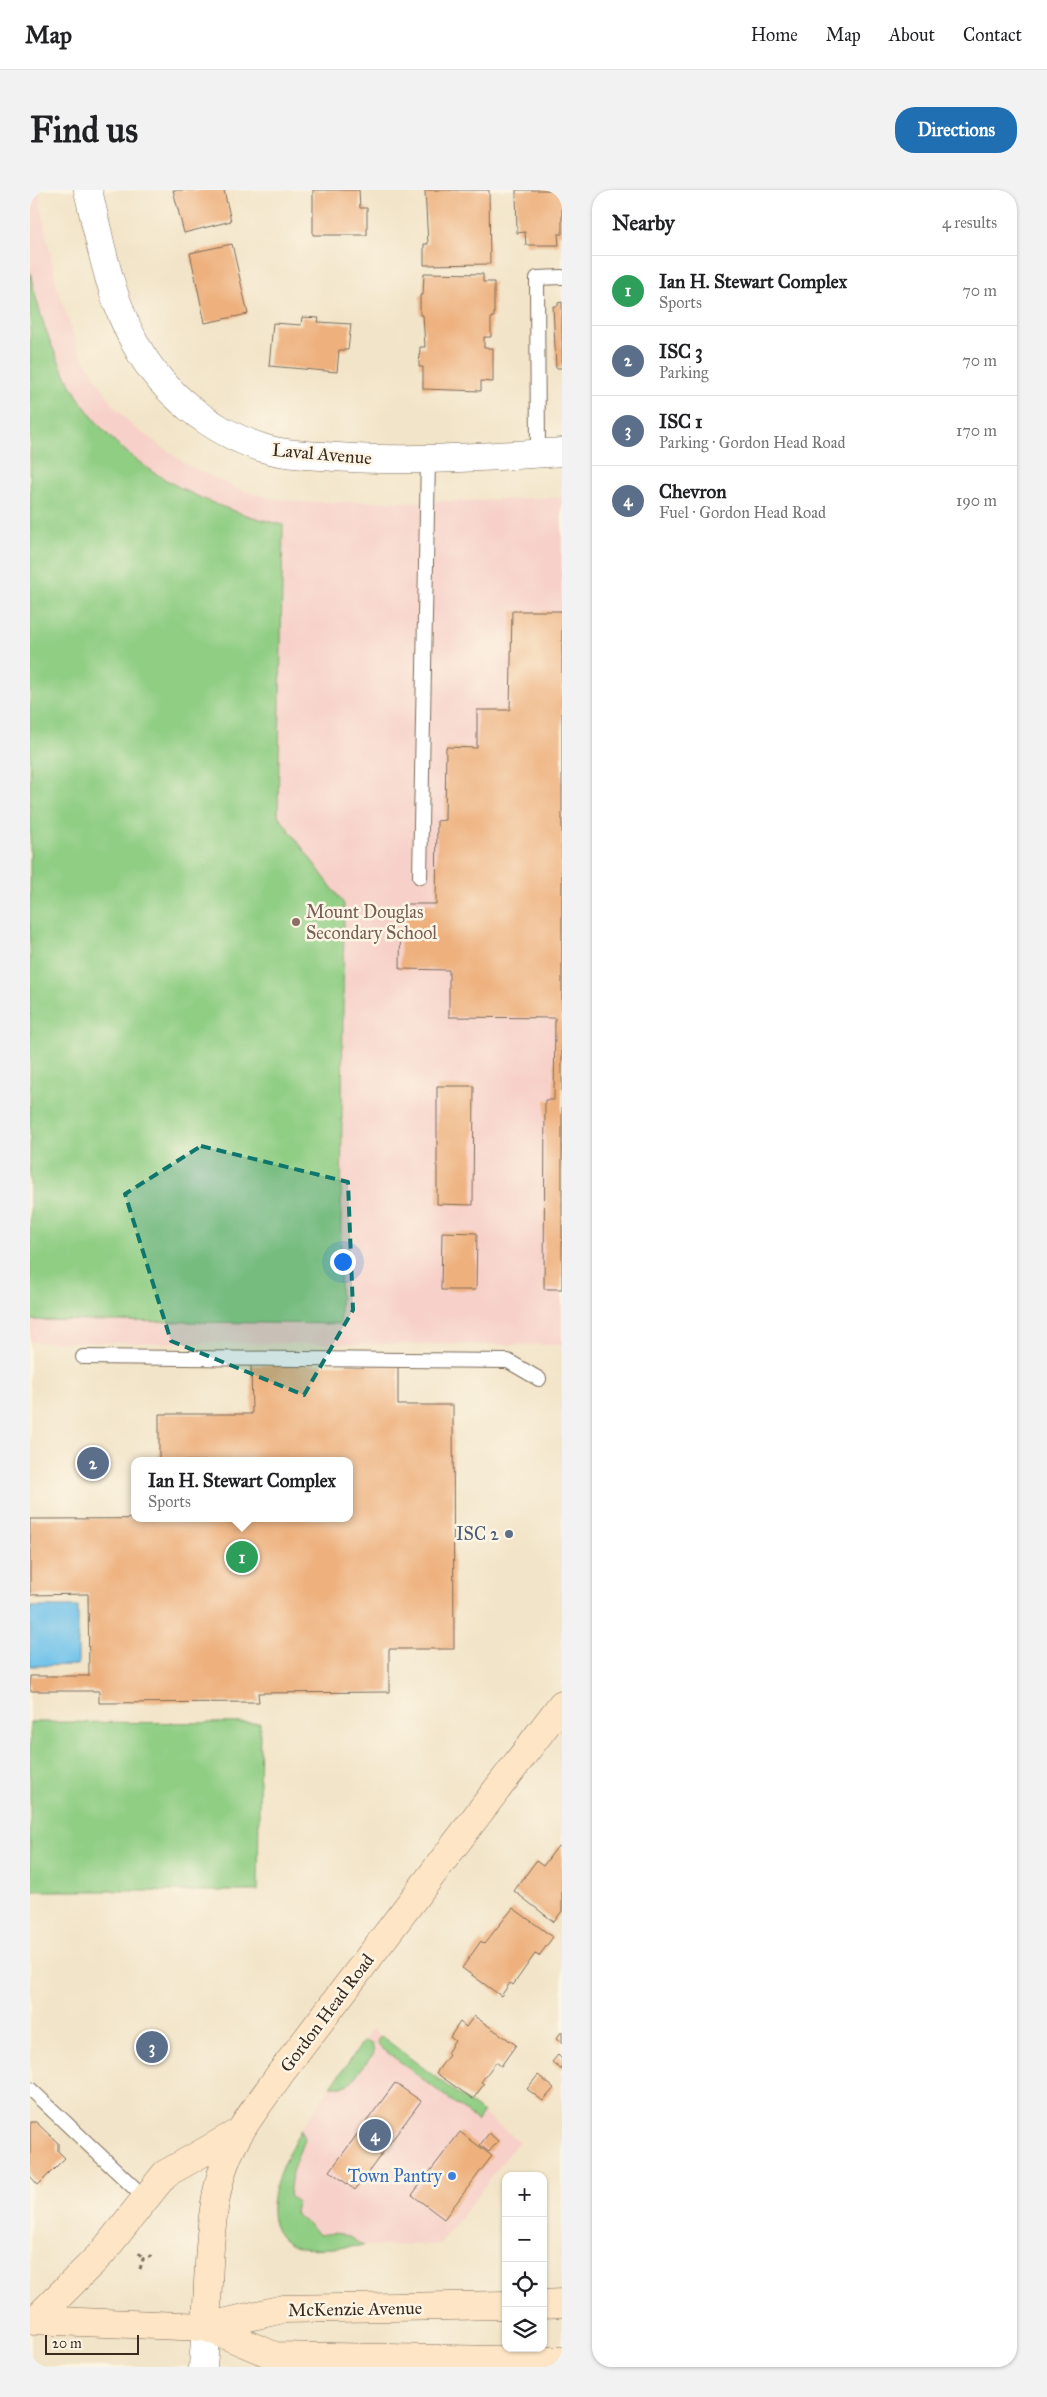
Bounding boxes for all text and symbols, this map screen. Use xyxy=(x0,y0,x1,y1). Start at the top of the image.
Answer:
text: Map xyxy=(25,20,72,50)
text: Home xyxy=(751,24,798,46)
text: Map xyxy=(826,24,861,46)
text: About xyxy=(889,24,935,46)
text: Contact xyxy=(963,24,1022,46)
button: Directions xyxy=(895,107,1017,153)
text: Find us xyxy=(30,109,138,152)
text: Nearby xyxy=(612,210,675,236)
text: 4 results xyxy=(942,213,997,232)
text: Ian H. Stewart Complex xyxy=(659,270,847,293)
text: 1 xyxy=(625,281,631,300)
text: 70 m xyxy=(962,281,997,300)
text: Sports xyxy=(659,293,702,312)
text: ISC 3 xyxy=(659,340,703,363)
text: 2 xyxy=(624,351,632,370)
text: 70 m xyxy=(962,351,997,370)
text: Parking xyxy=(659,363,708,382)
text: ISC 1 xyxy=(659,410,703,433)
text: 3 xyxy=(625,421,631,440)
text: 170 m xyxy=(956,421,997,440)
text: Parking · Gordon Head Road xyxy=(659,433,846,452)
street label: Laval Avenue xyxy=(271,439,373,469)
text: Chevron xyxy=(659,480,727,503)
text: 4 xyxy=(624,491,632,510)
text: 190 m xyxy=(956,491,997,510)
text: Fuel · Gordon Head Road xyxy=(659,503,826,522)
place label: Mount Douglas Secondary School xyxy=(306,901,437,944)
marker: Mount Douglas Secondary School xyxy=(290,916,302,928)
your location xyxy=(330,1249,356,1275)
pin: 2 xyxy=(77,1444,109,1482)
popup xyxy=(131,1457,353,1522)
text: Ian H. Stewart Complex xyxy=(148,1469,336,1492)
text: Sports xyxy=(148,1492,191,1511)
place label: ISC 2 xyxy=(456,1523,499,1545)
marker: ISC 2 xyxy=(503,1528,515,1540)
pin: 1 xyxy=(226,1538,258,1576)
street label: Gordon Head Road xyxy=(275,1949,379,2077)
pin: 3 xyxy=(136,2028,168,2066)
pin: 4 xyxy=(359,2116,391,2154)
place label: Town Pantry xyxy=(348,2165,443,2187)
marker: Town Pantry xyxy=(446,2170,458,2182)
map controls xyxy=(502,2172,547,2352)
button: + xyxy=(502,2172,547,2217)
button: − xyxy=(502,2217,547,2262)
button: locate xyxy=(502,2262,547,2307)
street label: McKenzie Avenue xyxy=(288,2297,422,2321)
button: layers xyxy=(502,2307,547,2352)
scale bar xyxy=(45,2332,139,2355)
text: 20 m xyxy=(52,2335,82,2352)

